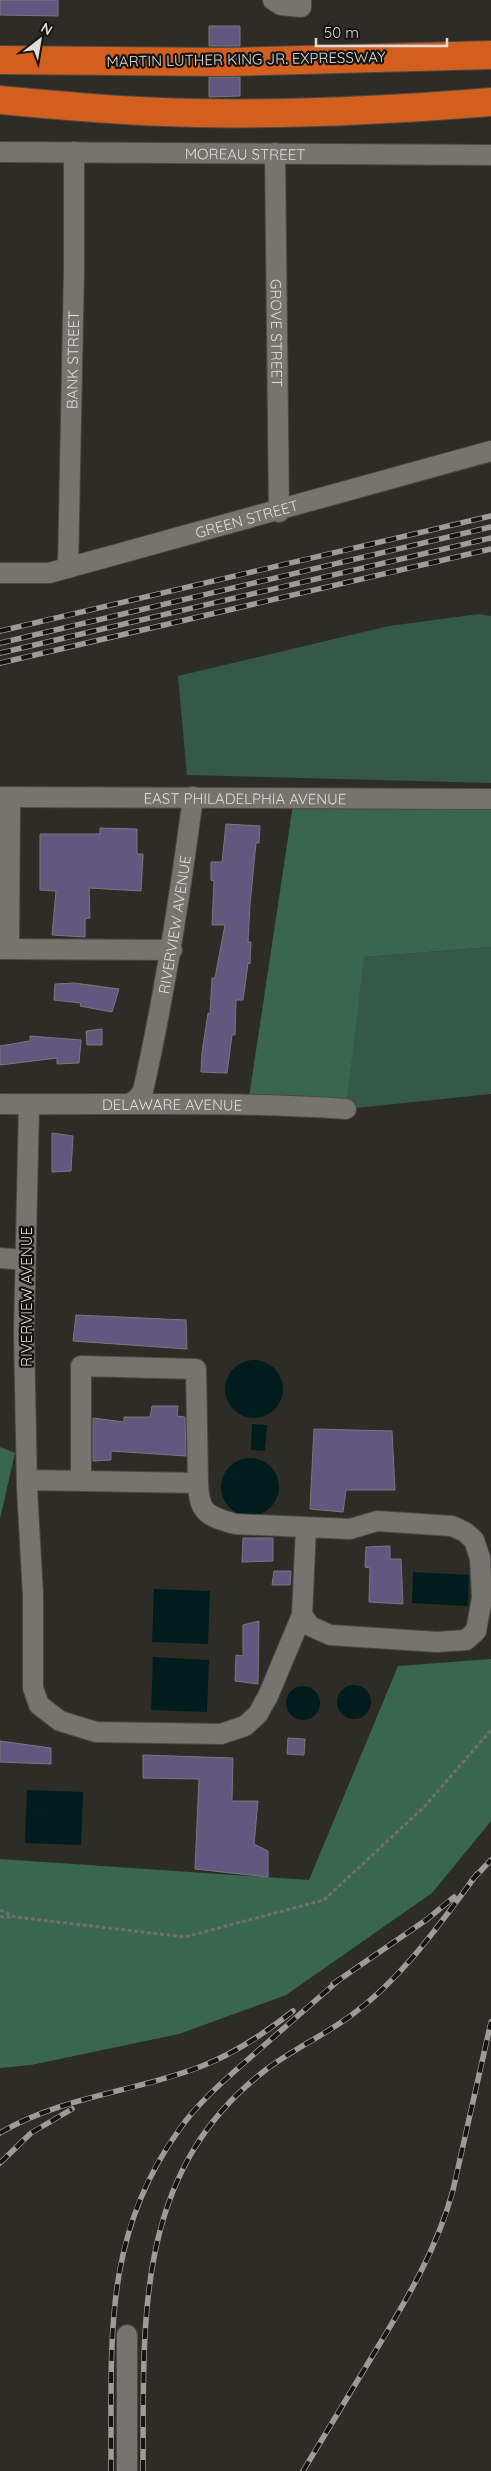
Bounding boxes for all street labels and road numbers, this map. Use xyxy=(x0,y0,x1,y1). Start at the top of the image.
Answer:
street label: MARTIN LUTHER KING JR. EXPRESSWAY xyxy=(106,47,386,71)
street label: MOREAU STREET xyxy=(185,144,305,163)
street label: GROVE STREET xyxy=(267,279,287,387)
street label: BANK STREET xyxy=(62,311,83,409)
street label: GREEN STREET xyxy=(193,495,300,542)
street label: EAST PHILADELPHIA AVENUE xyxy=(144,788,346,808)
street label: RIVERVIEW AVENUE xyxy=(153,854,194,995)
street label: DELAWARE AVENUE xyxy=(102,1094,242,1114)
street label: RIVERVIEW AVENUE xyxy=(17,1227,36,1367)

